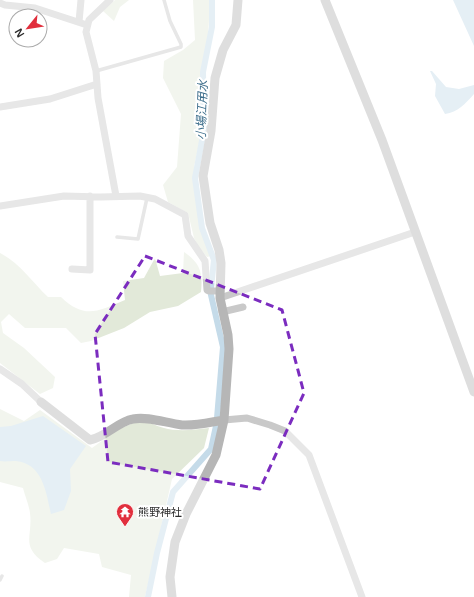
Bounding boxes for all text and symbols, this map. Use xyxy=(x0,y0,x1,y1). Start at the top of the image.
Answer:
north arrow xyxy=(8,8,48,48)
text: N xyxy=(12,27,27,39)
water label: 小場江用水 xyxy=(194,78,210,140)
temple icon: 熊野神社 xyxy=(115,502,135,527)
place label: 熊野神社 xyxy=(138,506,182,518)

